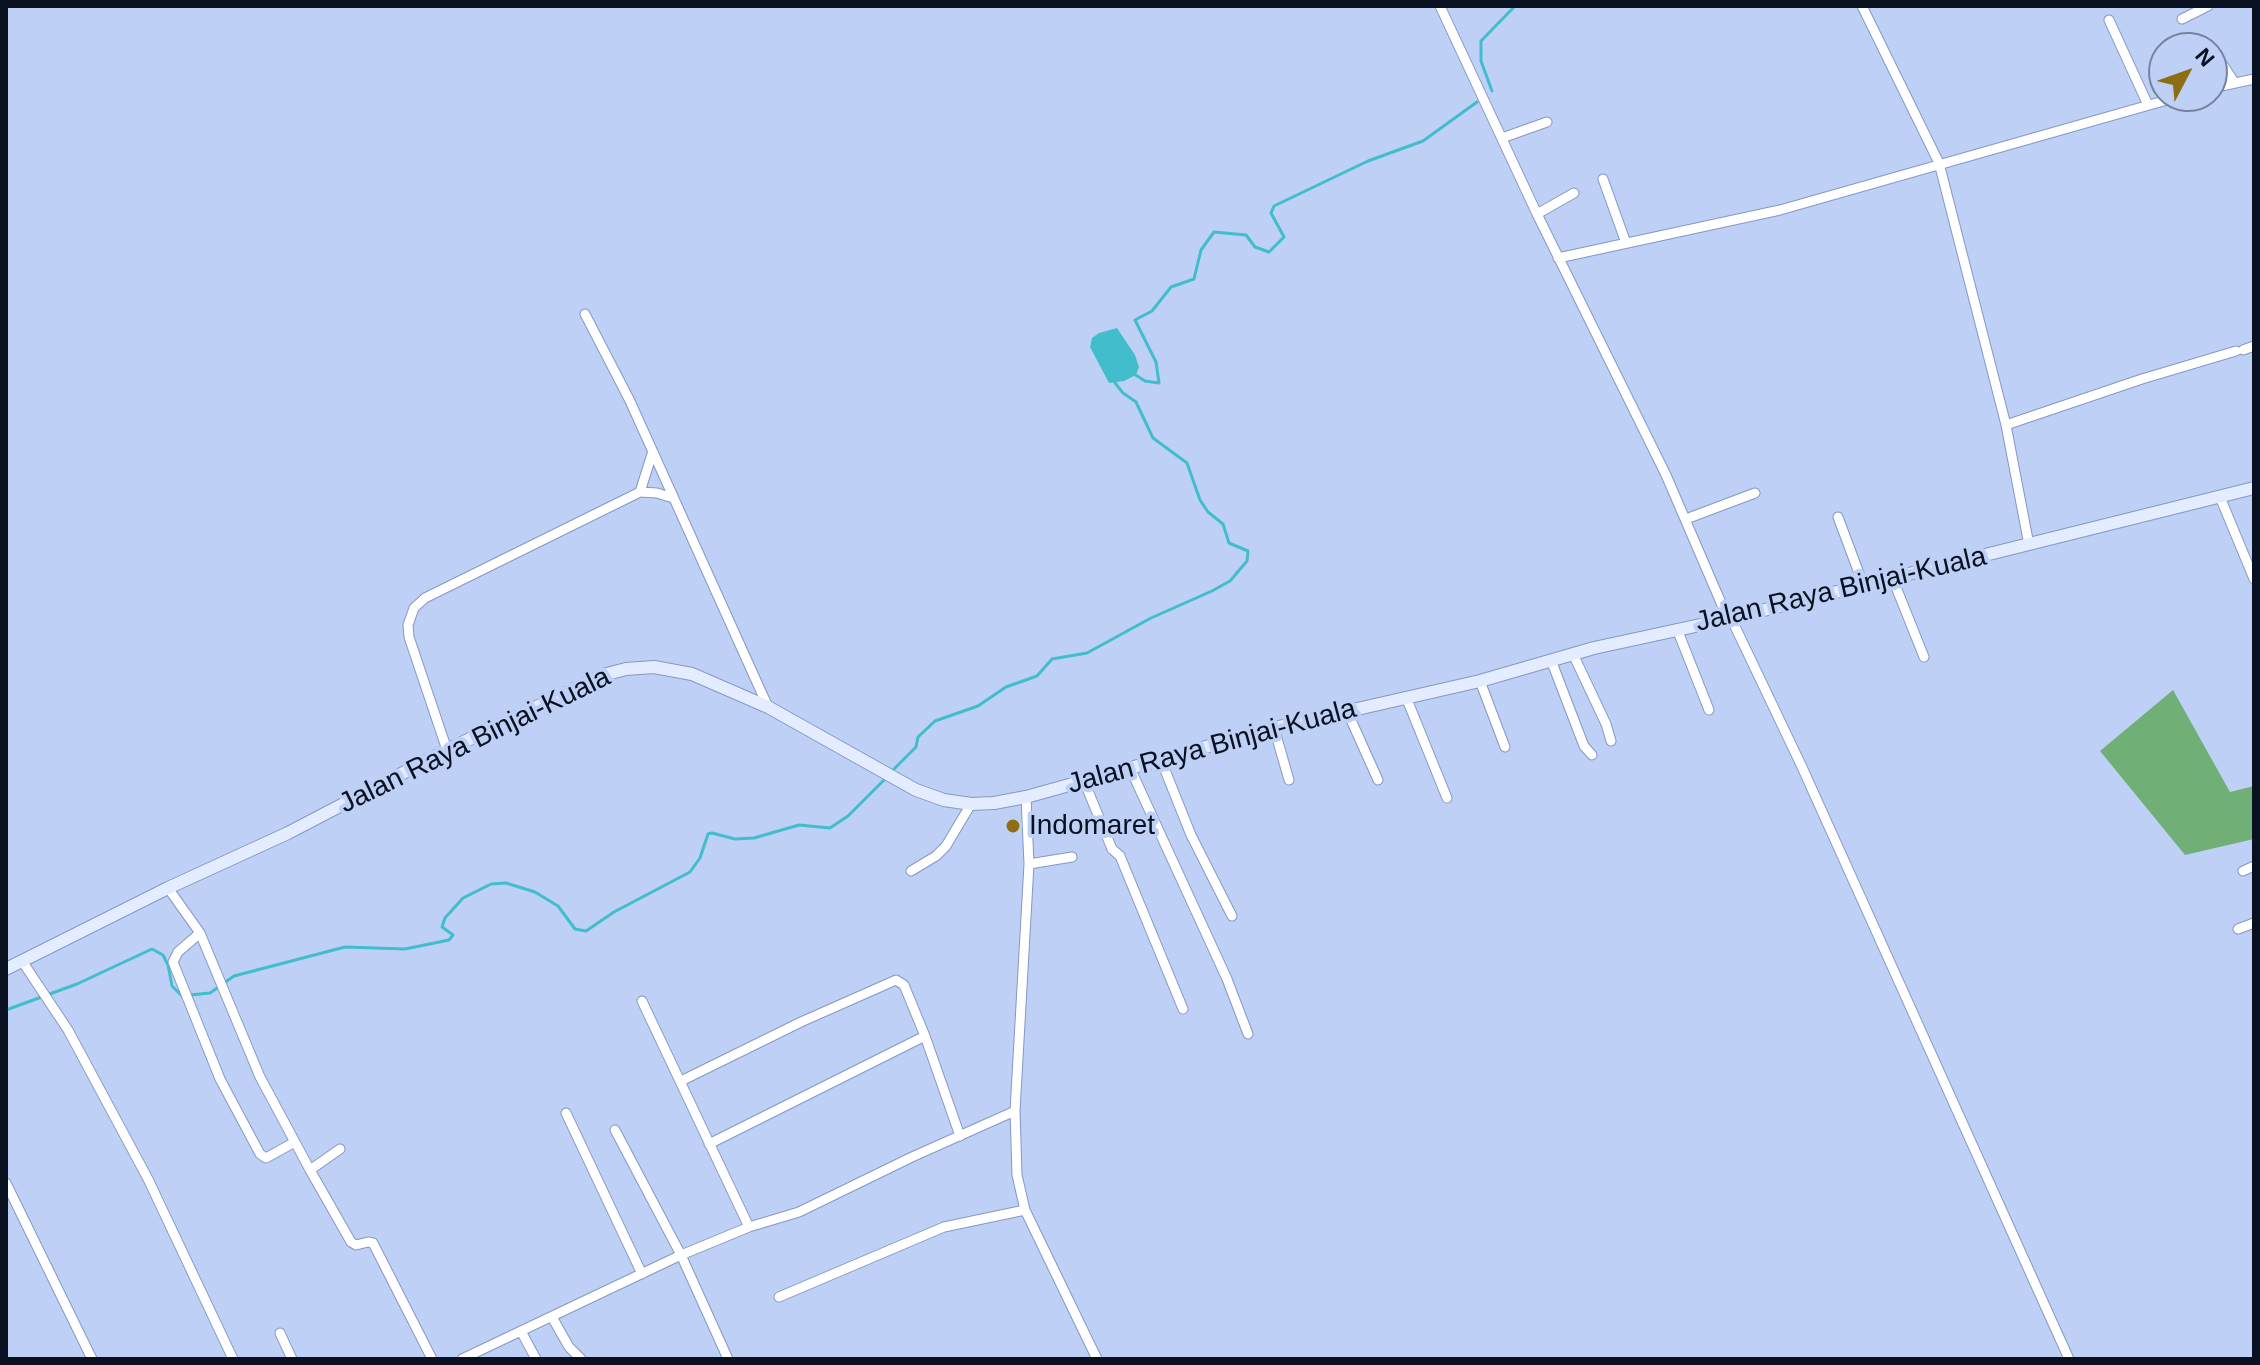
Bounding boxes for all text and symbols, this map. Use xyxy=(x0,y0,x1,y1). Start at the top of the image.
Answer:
north arrow xyxy=(2148,32,2228,112)
text: N xyxy=(2190,43,2220,71)
street label: Jalan Raya Binjai-Kuala xyxy=(1692,540,1990,640)
street label: Jalan Raya Binjai-Kuala xyxy=(334,661,616,821)
street label: Jalan Raya Binjai-Kuala xyxy=(1064,692,1360,802)
place label: Indomaret xyxy=(1029,809,1155,843)
marker: Indomaret xyxy=(1004,817,1022,835)

